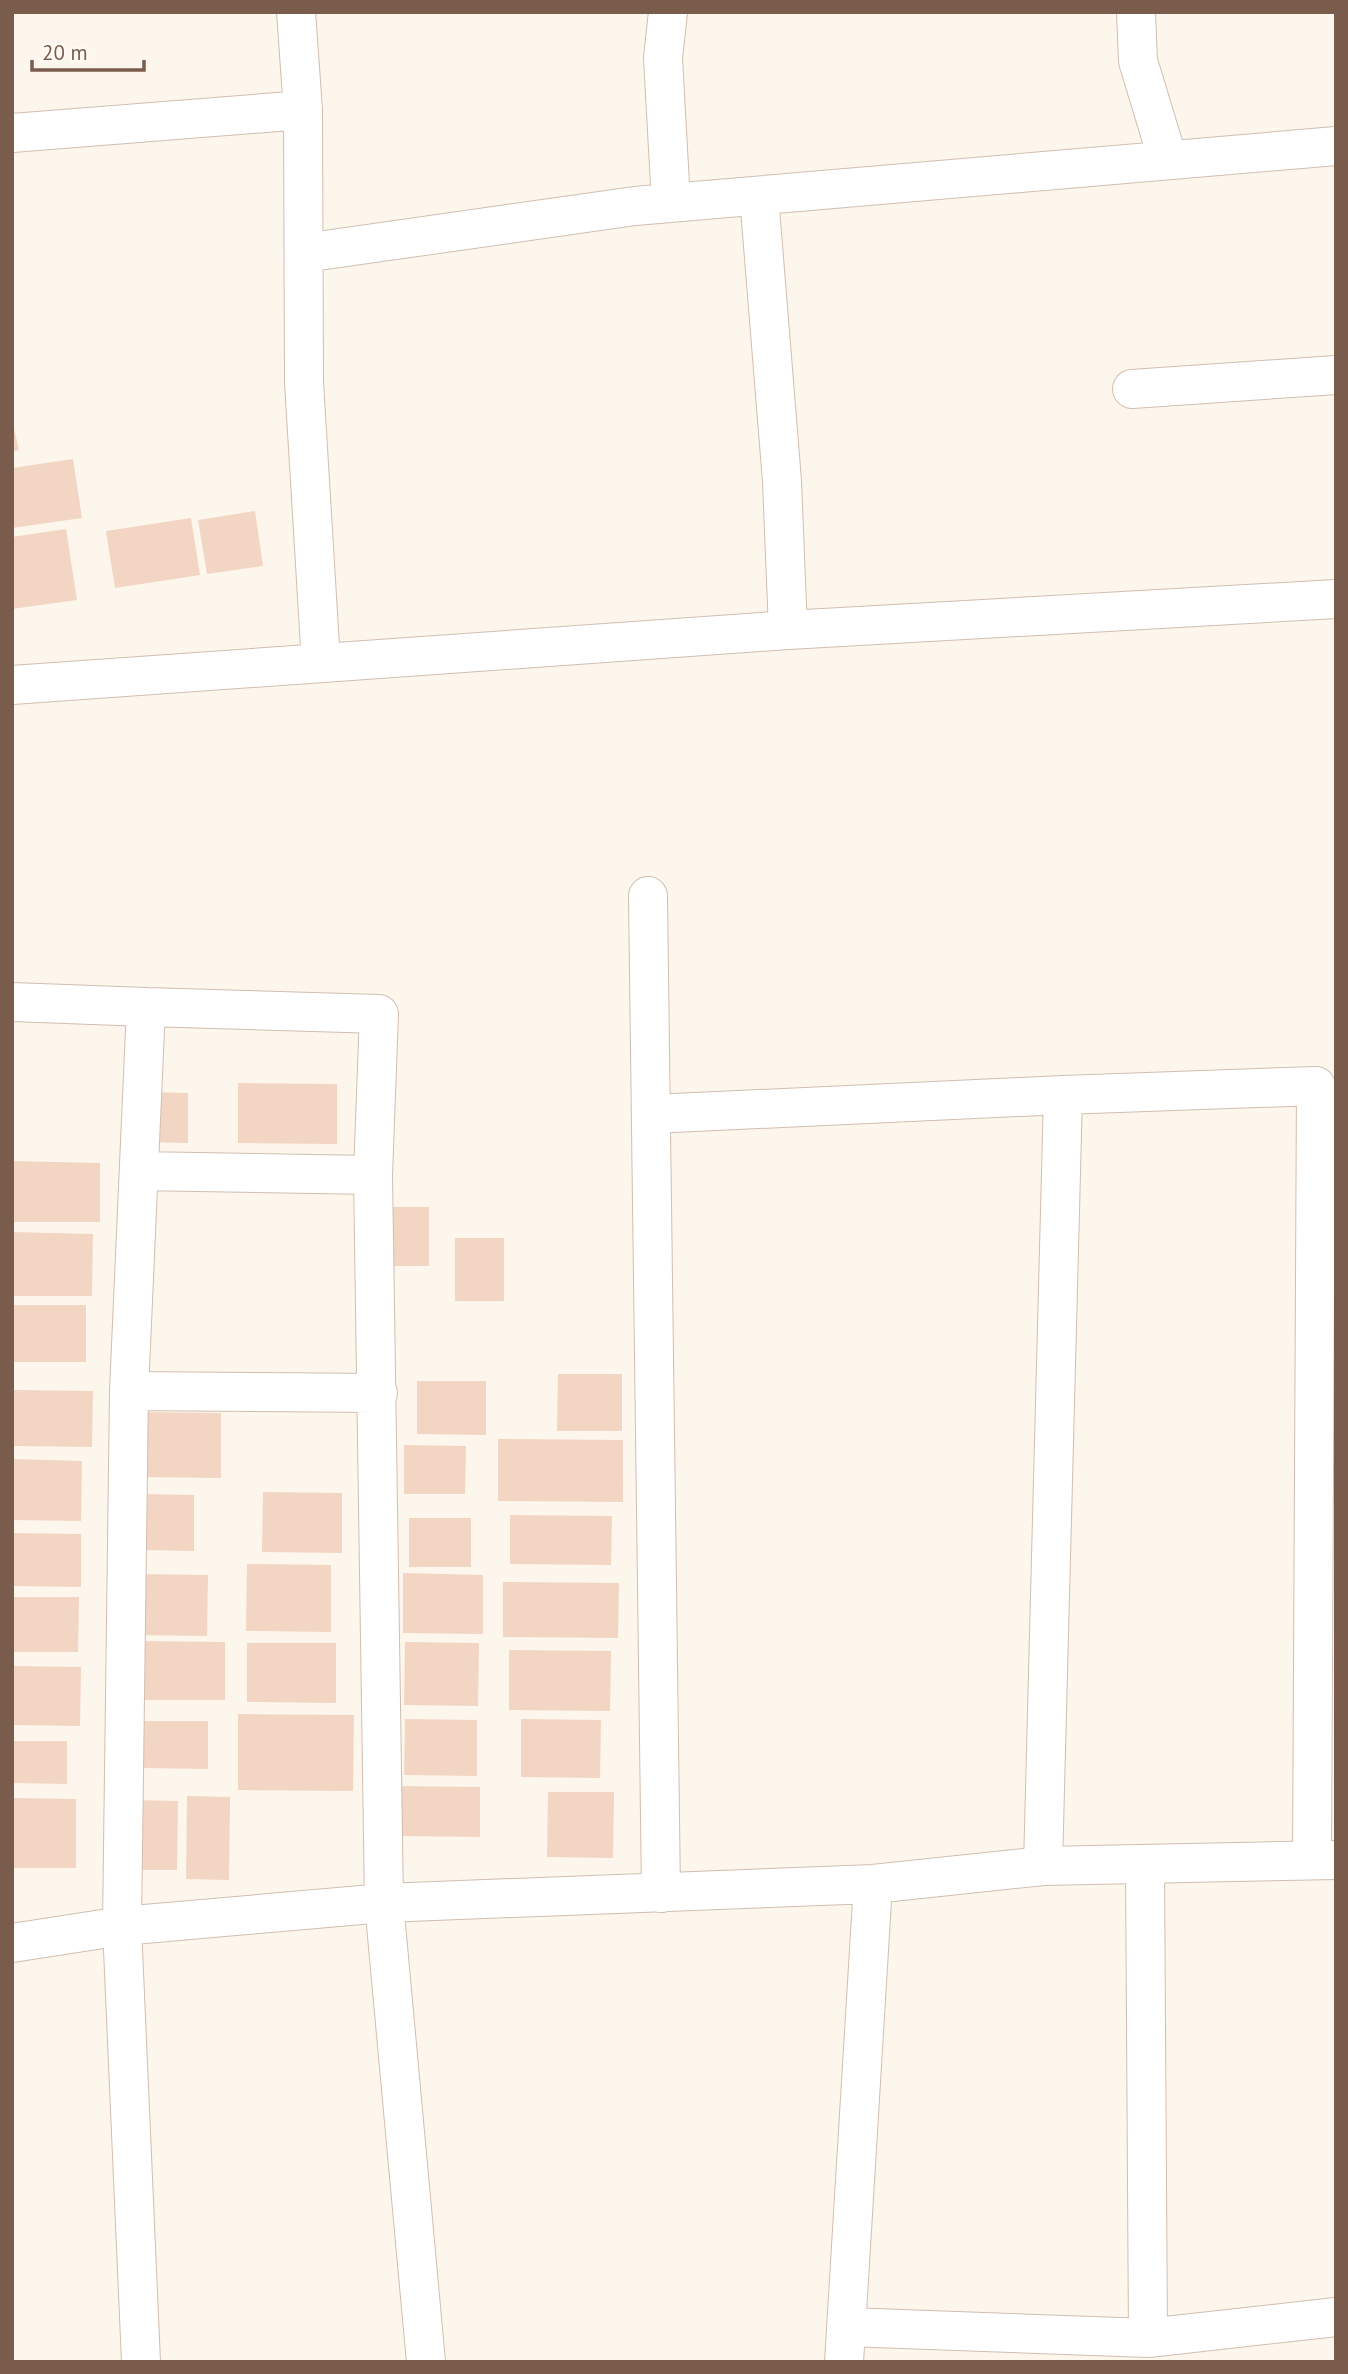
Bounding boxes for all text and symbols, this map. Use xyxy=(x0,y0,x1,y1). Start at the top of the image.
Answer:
scale bar xyxy=(32,28,144,72)
text: 20 m xyxy=(42,39,88,66)

